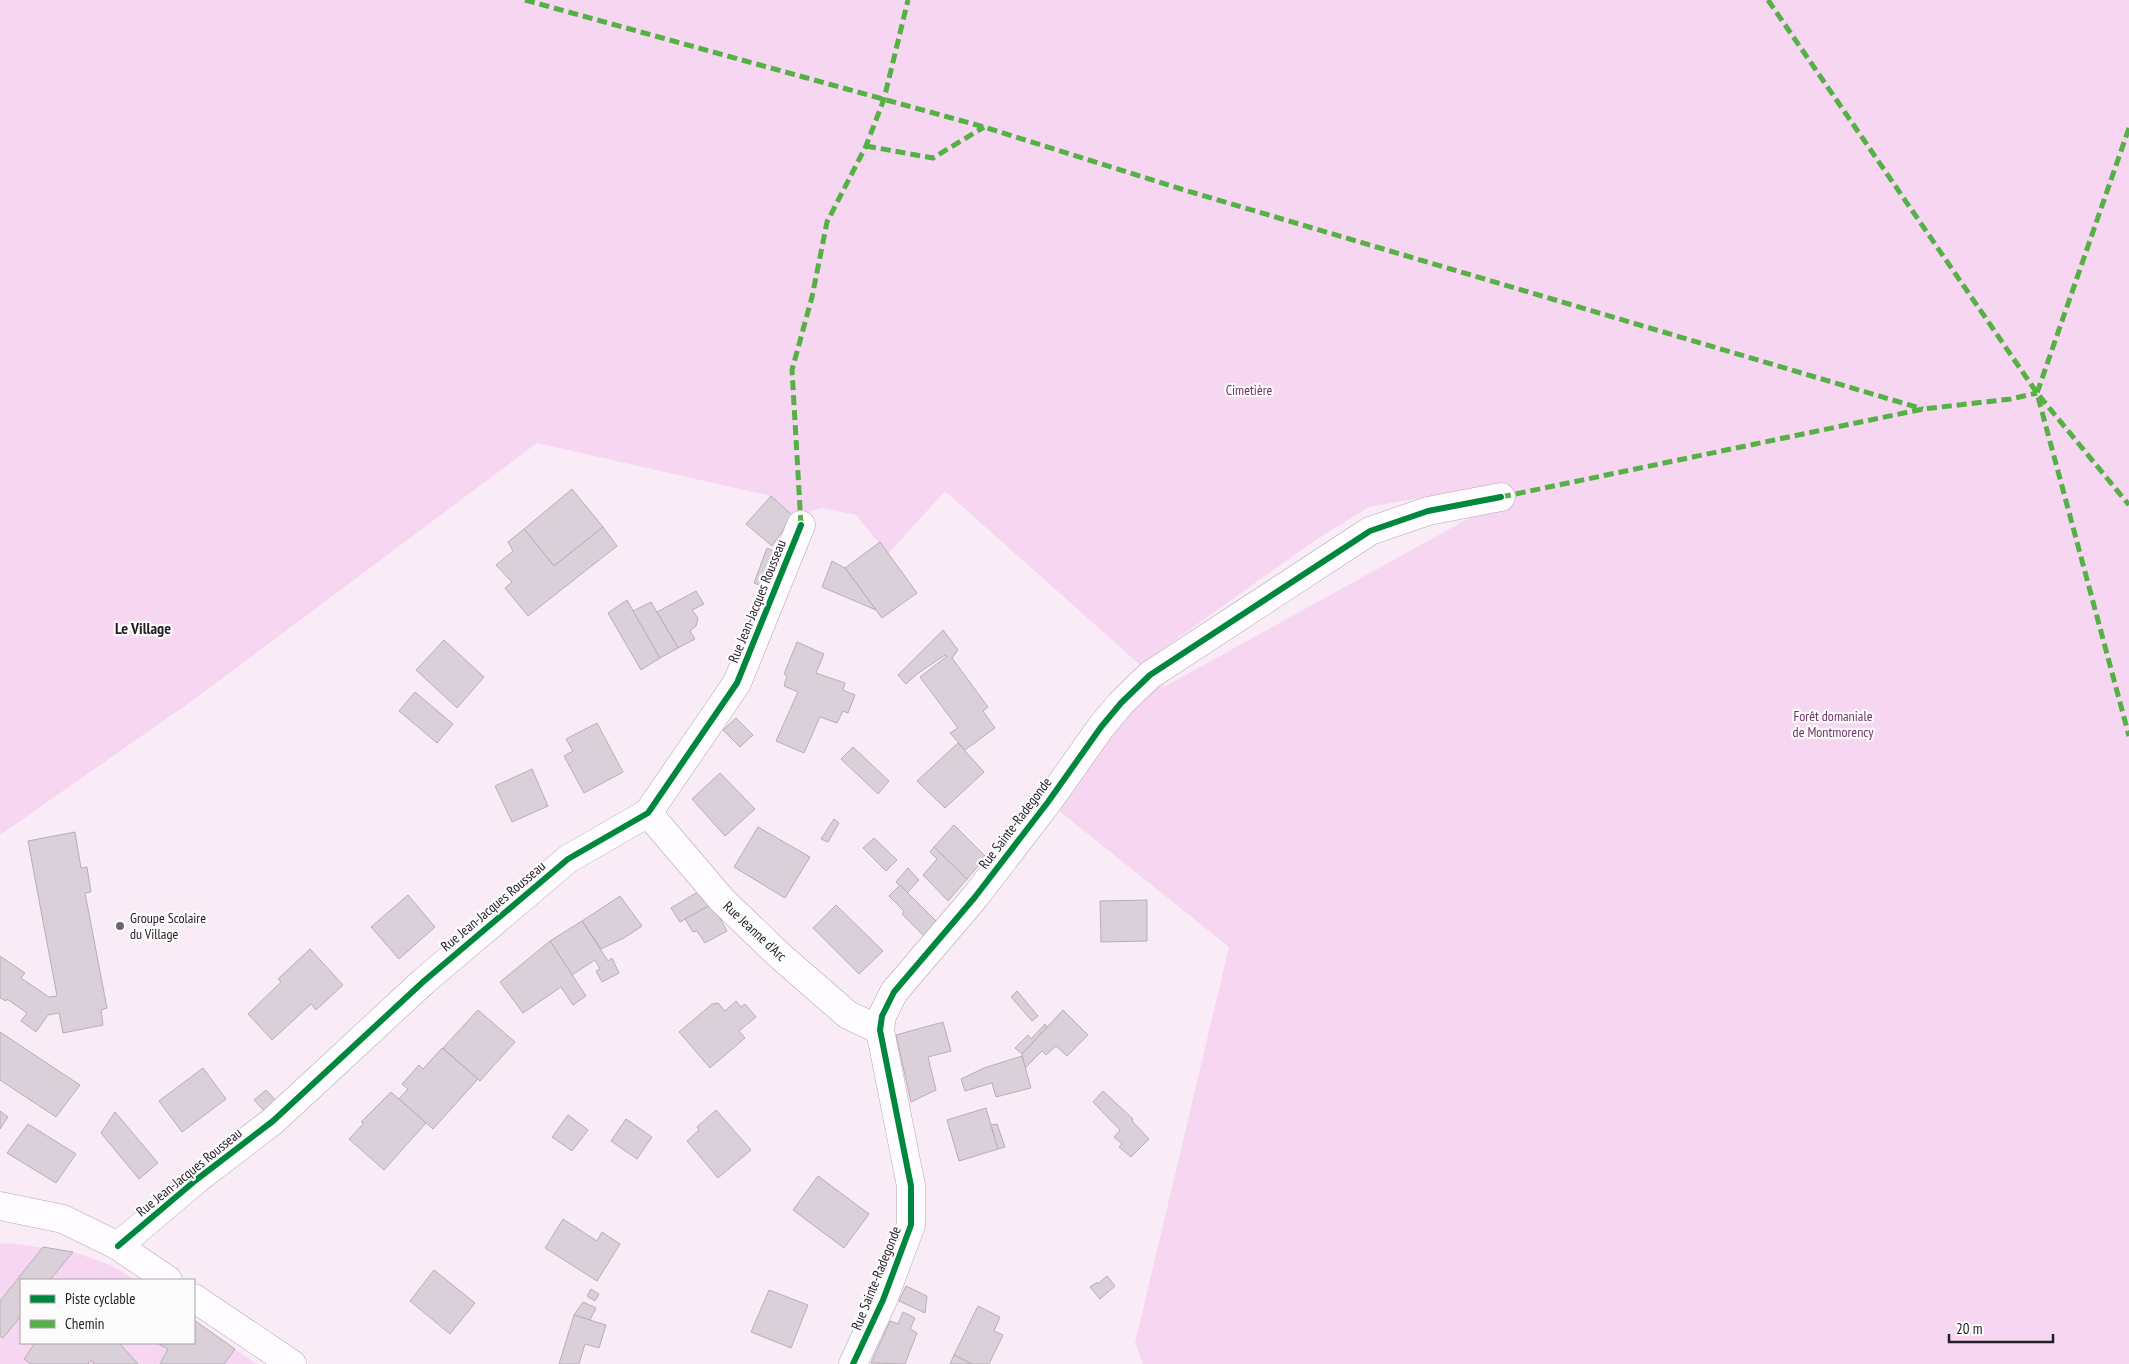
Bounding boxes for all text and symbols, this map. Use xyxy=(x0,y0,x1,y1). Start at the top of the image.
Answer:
park label: Cimetière xyxy=(1226,381,1273,399)
street label: Rue Jean-Jacques Rousseau xyxy=(724,537,790,665)
district label: Le Village xyxy=(115,618,171,638)
park label: Forêt domaniale de Montmorency xyxy=(1793,707,1874,741)
street label: Rue Sainte-Radegonde xyxy=(975,773,1055,872)
street label: Rue Jean-Jacques Rousseau xyxy=(437,857,549,955)
street label: Rue Jeanne d'Arc xyxy=(720,897,790,965)
place label: Groupe Scolaire du Village xyxy=(130,909,206,943)
marker: Groupe Scolaire du Village xyxy=(114,920,126,932)
street label: Rue Jean-Jacques Rousseau xyxy=(132,1124,246,1220)
street label: Rue Sainte-Radegonde xyxy=(847,1223,905,1332)
legend xyxy=(20,1279,195,1344)
text: Piste cyclable xyxy=(65,1289,135,1308)
scale bar xyxy=(1949,1312,2053,1344)
text: Chemin xyxy=(65,1314,104,1333)
text: 20 m xyxy=(1956,1319,1982,1338)

